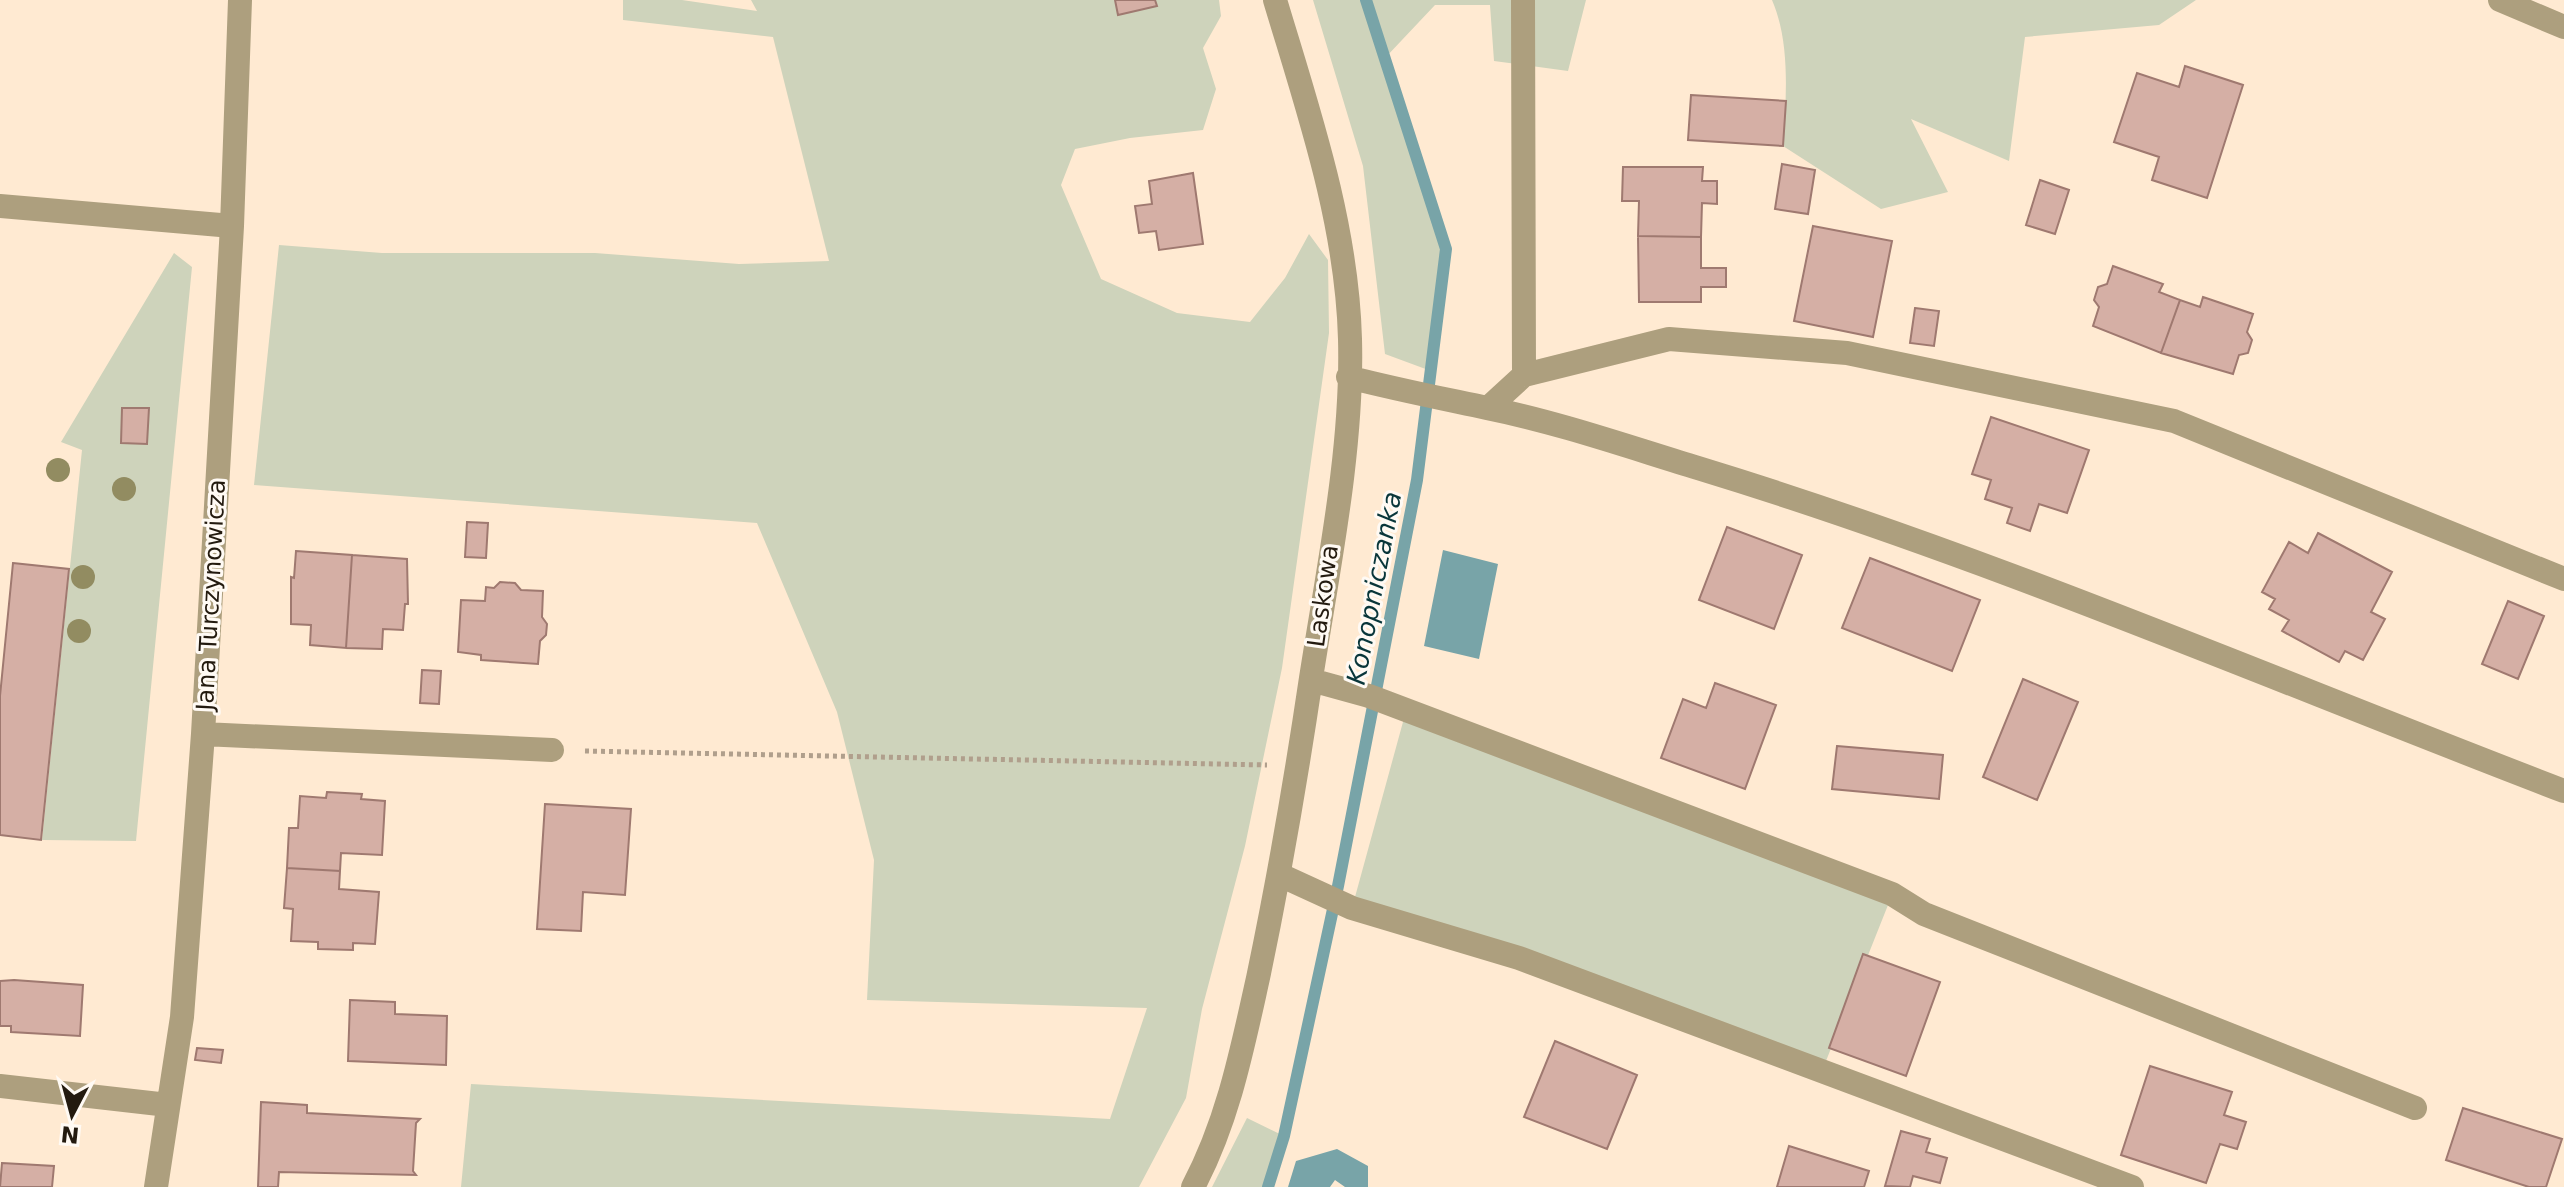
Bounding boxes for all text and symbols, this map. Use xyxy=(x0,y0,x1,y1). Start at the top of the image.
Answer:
street label: Jana Turczynowicza xyxy=(191,479,231,713)
water label: Konopniczanka xyxy=(1341,489,1407,687)
street label: Laskowa xyxy=(1302,543,1344,649)
north arrow xyxy=(32,1075,112,1155)
text: N xyxy=(59,1121,80,1148)

